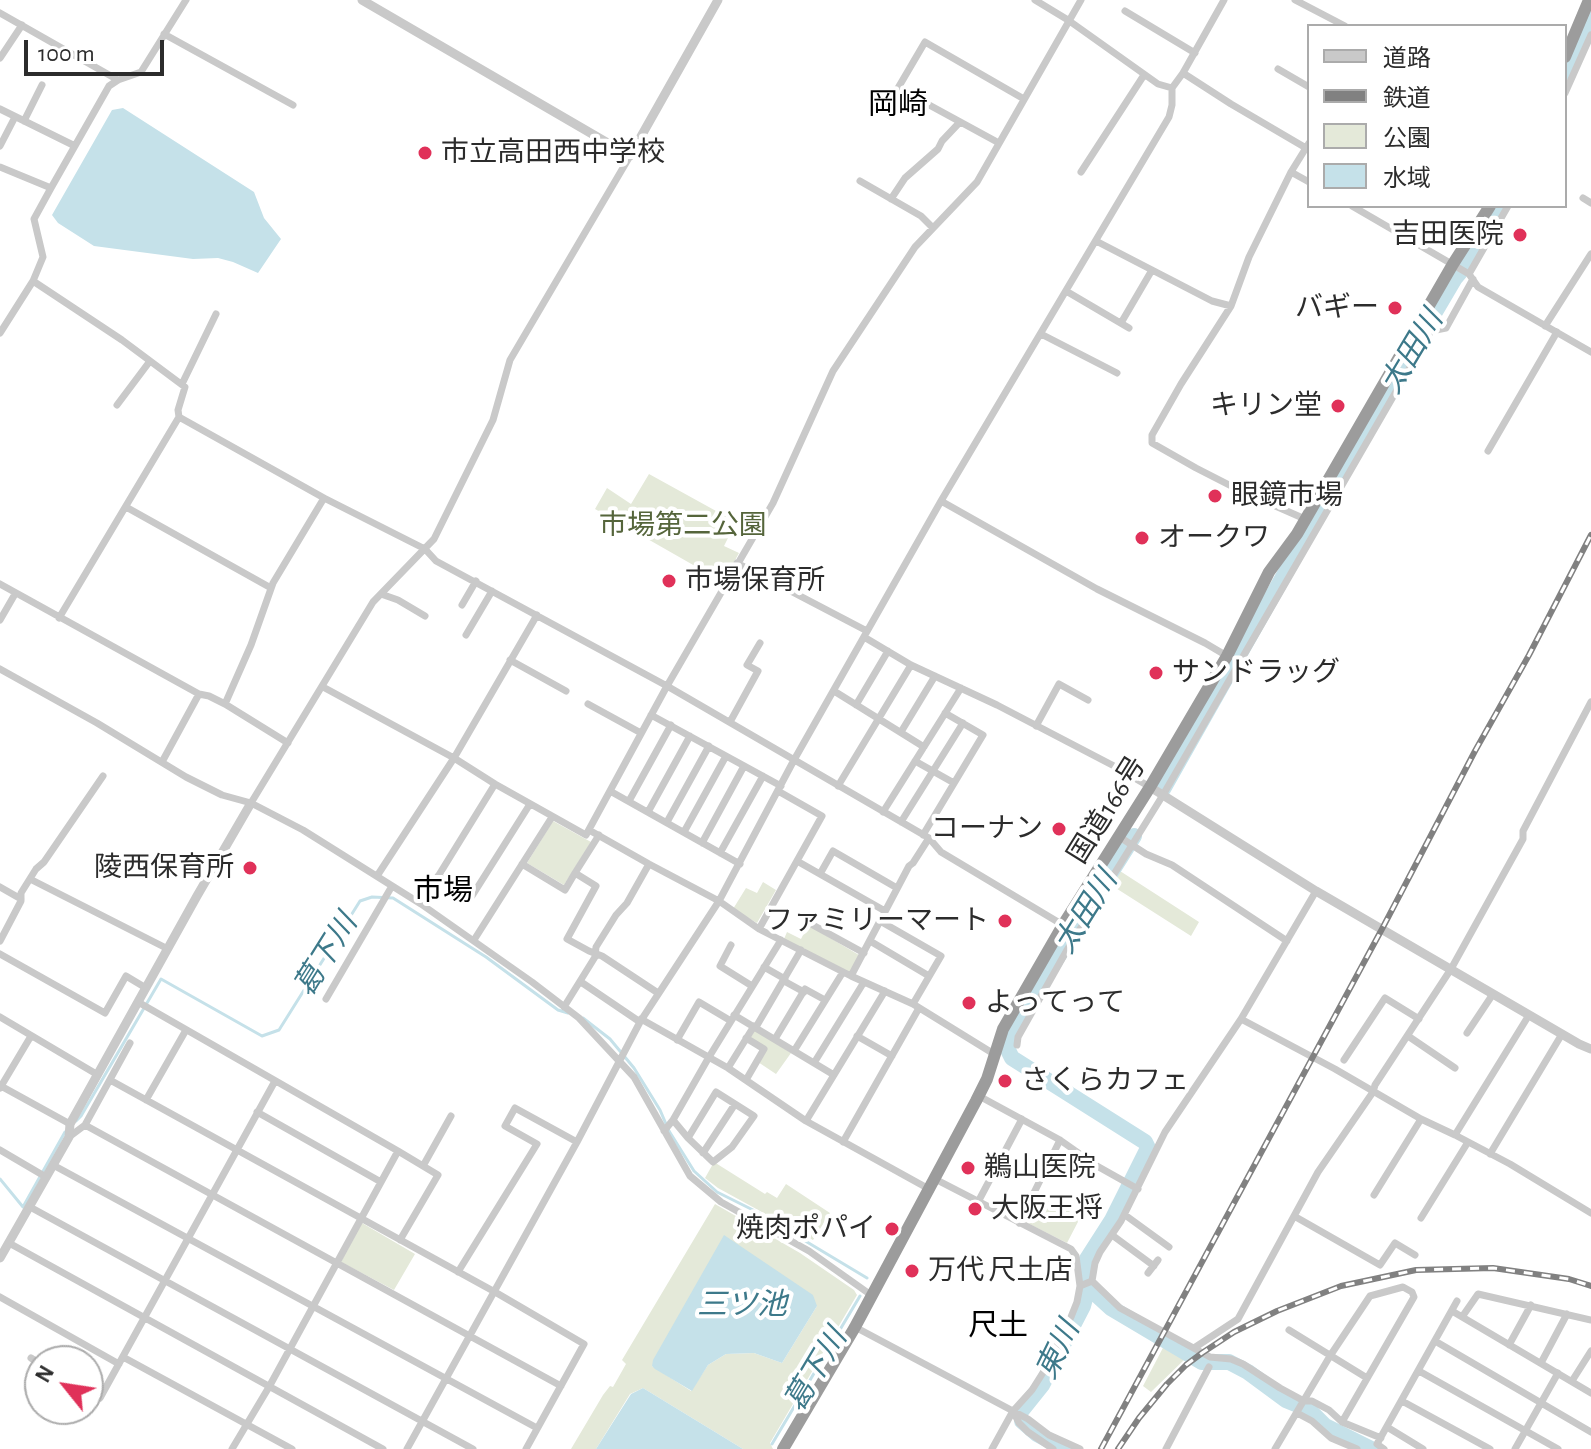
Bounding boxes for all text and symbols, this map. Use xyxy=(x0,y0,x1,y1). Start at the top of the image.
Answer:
scale bar xyxy=(28,24,168,74)
legend xyxy=(1307,24,1567,208)
text: 100 m xyxy=(38,42,95,66)
text: 道路 xyxy=(1383,47,1431,71)
district label: 岡崎 xyxy=(868,87,928,123)
text: 鉄道 xyxy=(1383,87,1431,111)
text: 公園 xyxy=(1383,127,1431,151)
place label: 市立高田西中学校 xyxy=(441,136,665,170)
marker: 市立高田西中学校 xyxy=(416,144,434,162)
text: 水域 xyxy=(1383,167,1431,191)
place label: 吉田医院 xyxy=(1392,218,1504,252)
marker: 吉田医院 xyxy=(1511,226,1529,244)
place label: バギー xyxy=(1295,291,1379,325)
marker: バギー xyxy=(1386,299,1404,317)
water label: 太田川 xyxy=(1373,304,1451,400)
place label: キリン堂 xyxy=(1210,389,1322,423)
marker: キリン堂 xyxy=(1329,397,1347,415)
place label: 眼鏡市場 xyxy=(1231,479,1343,513)
marker: 眼鏡市場 xyxy=(1206,487,1224,505)
park label: 市場第二公園 xyxy=(599,509,767,543)
place label: オークワ xyxy=(1158,521,1270,555)
marker: オークワ xyxy=(1133,529,1151,547)
place label: 市場保育所 xyxy=(685,564,825,598)
marker: 市場保育所 xyxy=(660,572,678,590)
place label: サンドラッグ xyxy=(1172,656,1340,690)
marker: サンドラッグ xyxy=(1147,664,1165,682)
street label: 国道166号 xyxy=(1061,750,1153,870)
place label: コーナン xyxy=(931,812,1043,846)
marker: コーナン xyxy=(1050,820,1068,838)
place label: 陵西保育所 xyxy=(94,851,234,885)
marker: 陵西保育所 xyxy=(241,859,259,877)
water label: 太田川 xyxy=(1047,864,1125,960)
district label: 市場 xyxy=(413,873,473,909)
place label: ファミリーマート xyxy=(765,904,989,938)
water label: 葛下川 xyxy=(287,907,365,1003)
marker: ファミリーマート xyxy=(996,912,1014,930)
place label: よってって xyxy=(985,986,1125,1020)
marker: よってって xyxy=(960,994,978,1012)
place label: さくらカフェ xyxy=(1021,1064,1189,1098)
marker: さくらカフェ xyxy=(996,1072,1014,1090)
place label: 鵜山医院 xyxy=(984,1151,1096,1185)
marker: 鵜山医院 xyxy=(959,1159,977,1177)
place label: 大阪王将 xyxy=(991,1192,1103,1226)
marker: 大阪王将 xyxy=(966,1200,984,1218)
place label: 焼肉ポパイ xyxy=(736,1212,876,1246)
marker: 焼肉ポパイ xyxy=(883,1220,901,1238)
place label: 万代 尺土店 xyxy=(928,1254,1073,1288)
marker: 万代 尺土店 xyxy=(903,1262,921,1280)
water label: 三ツ池 xyxy=(697,1287,787,1323)
district label: 尺土 xyxy=(968,1308,1028,1344)
water label: 東川 xyxy=(1029,1315,1087,1385)
water label: 葛下川 xyxy=(777,1322,855,1418)
north arrow xyxy=(24,1345,104,1425)
text: N xyxy=(32,1362,58,1386)

